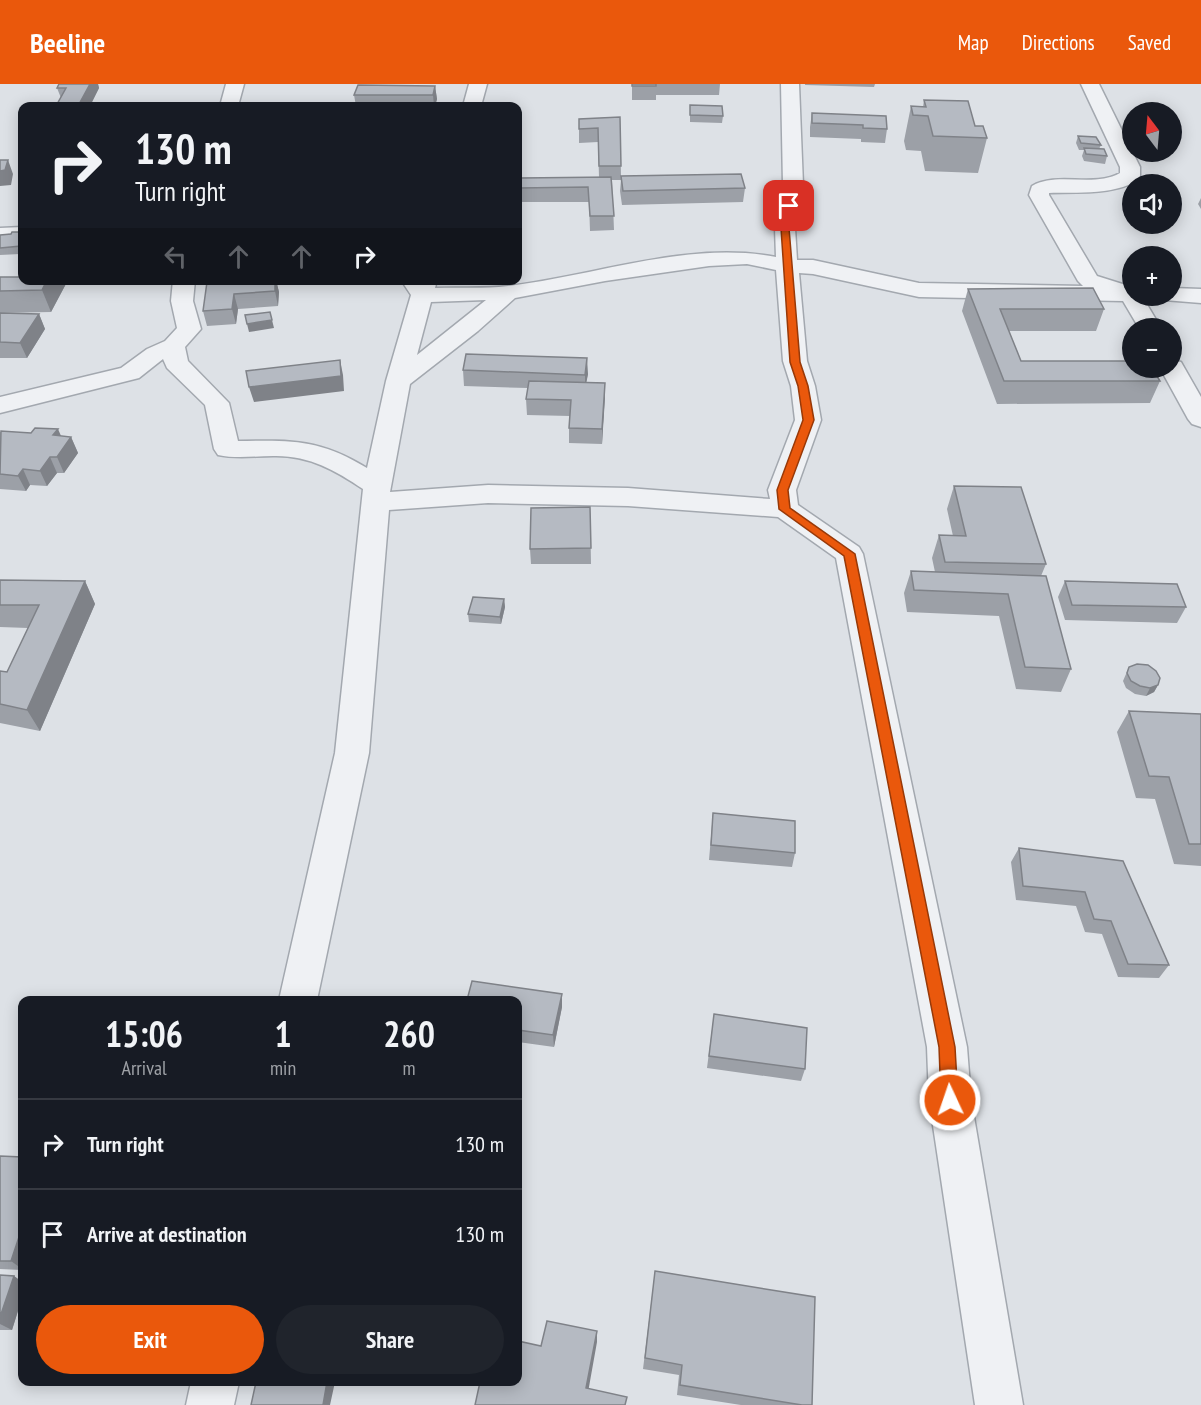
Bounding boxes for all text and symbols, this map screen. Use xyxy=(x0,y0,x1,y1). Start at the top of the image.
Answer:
text: Beeline xyxy=(30,24,105,61)
text: Map xyxy=(958,29,989,56)
text: Directions xyxy=(1022,29,1095,56)
text: Saved xyxy=(1128,29,1171,56)
north arrow xyxy=(1122,102,1182,162)
map controls xyxy=(1122,102,1182,378)
text: 130 m xyxy=(135,121,232,176)
icon: right xyxy=(36,126,114,204)
text: Turn right xyxy=(135,174,226,208)
button: sound xyxy=(1122,174,1182,234)
pin xyxy=(763,180,814,231)
icon: arrive xyxy=(772,189,805,222)
icon: left xyxy=(159,240,192,273)
icon: ahead xyxy=(222,240,255,273)
icon: ahead xyxy=(285,240,318,273)
icon: right xyxy=(348,240,381,273)
button: + xyxy=(1122,246,1182,306)
button: − xyxy=(1122,318,1182,378)
text: 15:06 xyxy=(105,1010,183,1057)
text: 1 xyxy=(274,1010,292,1057)
text: 260 xyxy=(383,1010,435,1057)
text: Arrival xyxy=(121,1055,167,1081)
text: min xyxy=(270,1055,296,1081)
text: m xyxy=(403,1055,416,1081)
position arrow xyxy=(918,1068,982,1132)
icon: right xyxy=(36,1128,69,1161)
text: Turn right xyxy=(87,1130,164,1158)
text: 130 m xyxy=(455,1130,504,1158)
icon: arrive xyxy=(36,1218,69,1251)
text: Arrive at destination xyxy=(87,1220,247,1248)
text: 130 m xyxy=(455,1220,504,1248)
button: Exit xyxy=(36,1305,264,1374)
button: Share xyxy=(276,1305,504,1374)

